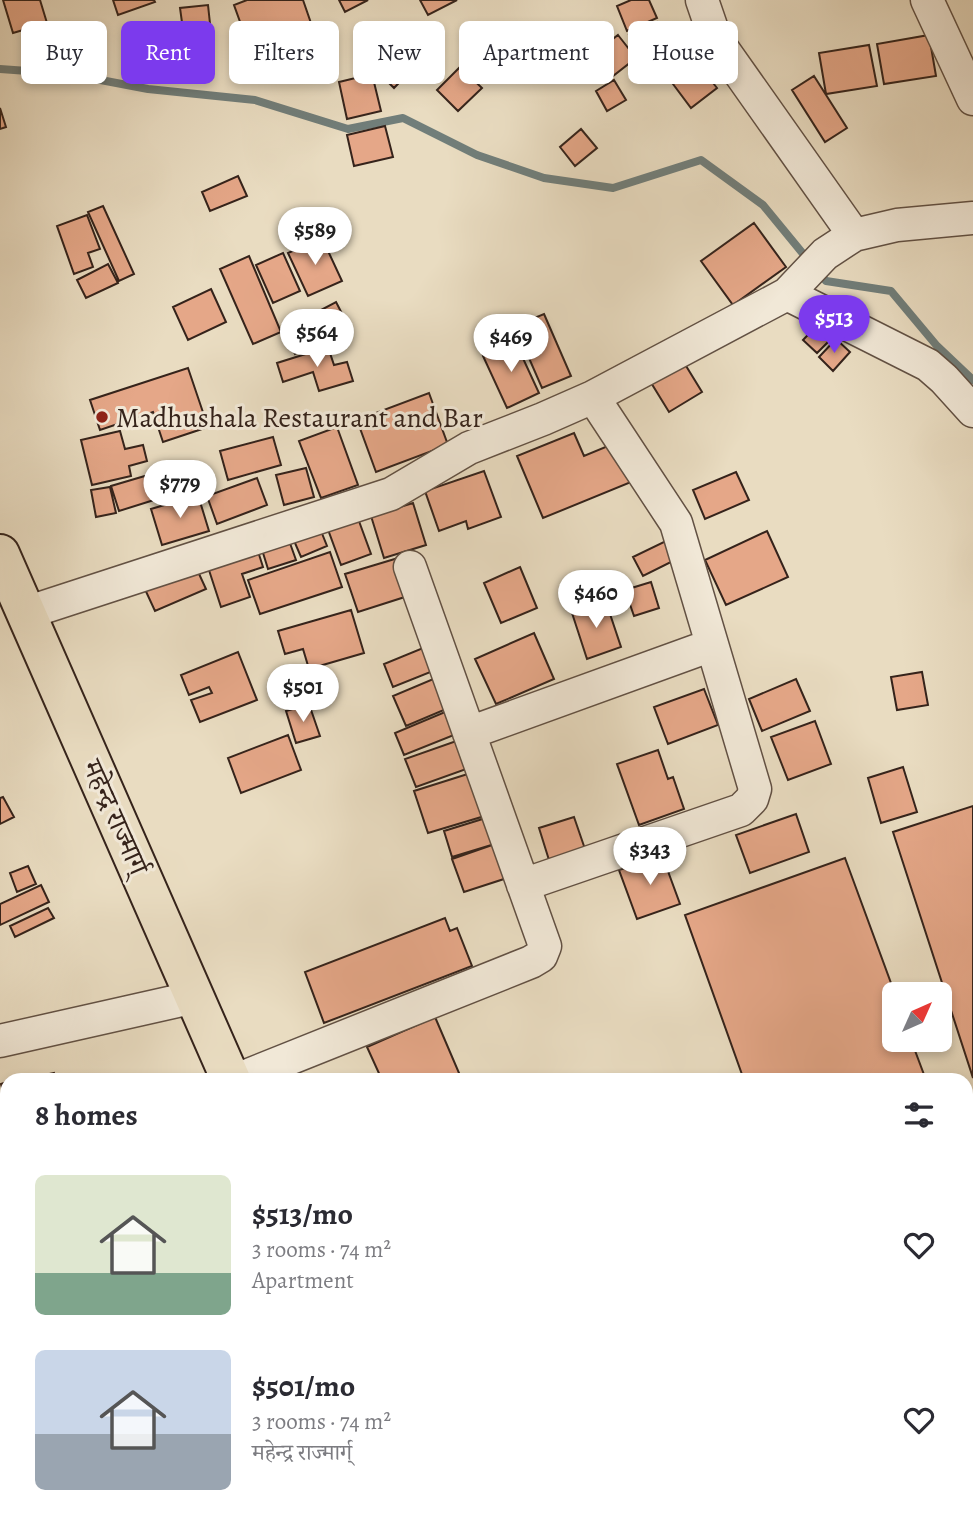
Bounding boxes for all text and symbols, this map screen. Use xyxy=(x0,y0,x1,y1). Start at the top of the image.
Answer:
chip: Buy xyxy=(21,21,107,84)
chip: Rent xyxy=(121,21,215,84)
chip: Filters xyxy=(229,21,339,84)
chip: New xyxy=(353,21,445,84)
chip: Apartment xyxy=(459,21,614,84)
chip: House xyxy=(628,21,738,84)
pin: $589 xyxy=(274,208,356,267)
text: $589 xyxy=(294,214,336,245)
pin: $513 xyxy=(793,296,875,355)
text: $513 xyxy=(815,302,853,333)
pin: $564 xyxy=(276,310,358,369)
pin: $469 xyxy=(470,314,552,374)
text: $564 xyxy=(296,316,338,347)
text: $469 xyxy=(490,321,532,352)
place label: Madhushala Restaurant and Bar xyxy=(116,399,483,437)
marker: Madhushala Restaurant and Bar xyxy=(94,409,110,425)
pin: $779 xyxy=(139,461,221,520)
text: $779 xyxy=(159,467,201,498)
pin: $460 xyxy=(555,570,637,630)
text: $460 xyxy=(574,577,618,608)
pin: $501 xyxy=(262,664,344,724)
text: $501 xyxy=(283,671,323,702)
street label: महेन्द्र राज्मार्ग् xyxy=(72,752,159,884)
pin: $343 xyxy=(609,828,691,887)
text: $343 xyxy=(629,834,671,865)
north arrow xyxy=(882,982,952,1052)
map controls xyxy=(882,982,952,1052)
text: 8 homes xyxy=(35,1095,138,1135)
icon: filters xyxy=(900,1096,938,1134)
text: $513/mo xyxy=(252,1194,353,1234)
icon: home xyxy=(91,1203,175,1287)
icon: heart xyxy=(900,1226,938,1264)
text: 3 rooms · 74 m² xyxy=(252,1234,391,1265)
text: Apartment xyxy=(252,1265,354,1296)
text: $501/mo xyxy=(252,1366,355,1406)
icon: home xyxy=(91,1378,175,1462)
icon: heart xyxy=(900,1401,938,1439)
text: 3 rooms · 74 m² xyxy=(252,1406,391,1437)
text: महेन्द्र राज्मार्ग् xyxy=(252,1437,352,1468)

